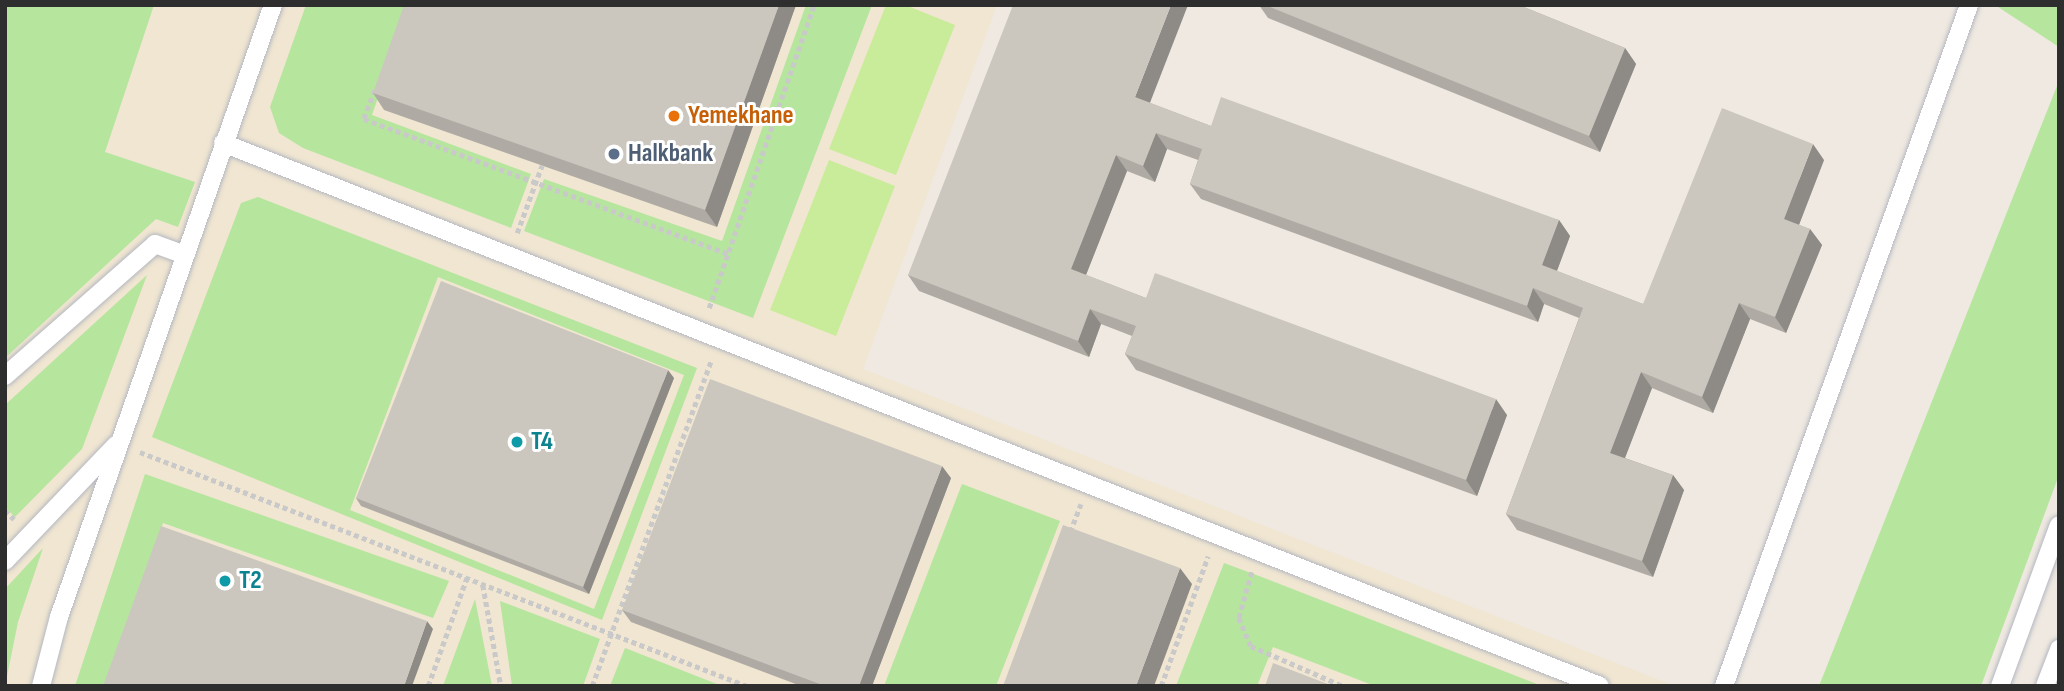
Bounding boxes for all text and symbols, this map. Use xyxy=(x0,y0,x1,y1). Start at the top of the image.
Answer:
place label: Yemekhane xyxy=(688,100,794,132)
marker: Yemekhane xyxy=(666,108,682,124)
place label: Halkbank xyxy=(628,138,713,170)
marker: Halkbank xyxy=(606,146,622,162)
place label: T4 xyxy=(531,426,553,458)
marker: T4 xyxy=(509,434,525,450)
place label: T2 xyxy=(239,565,262,597)
marker: T2 xyxy=(217,573,233,589)

